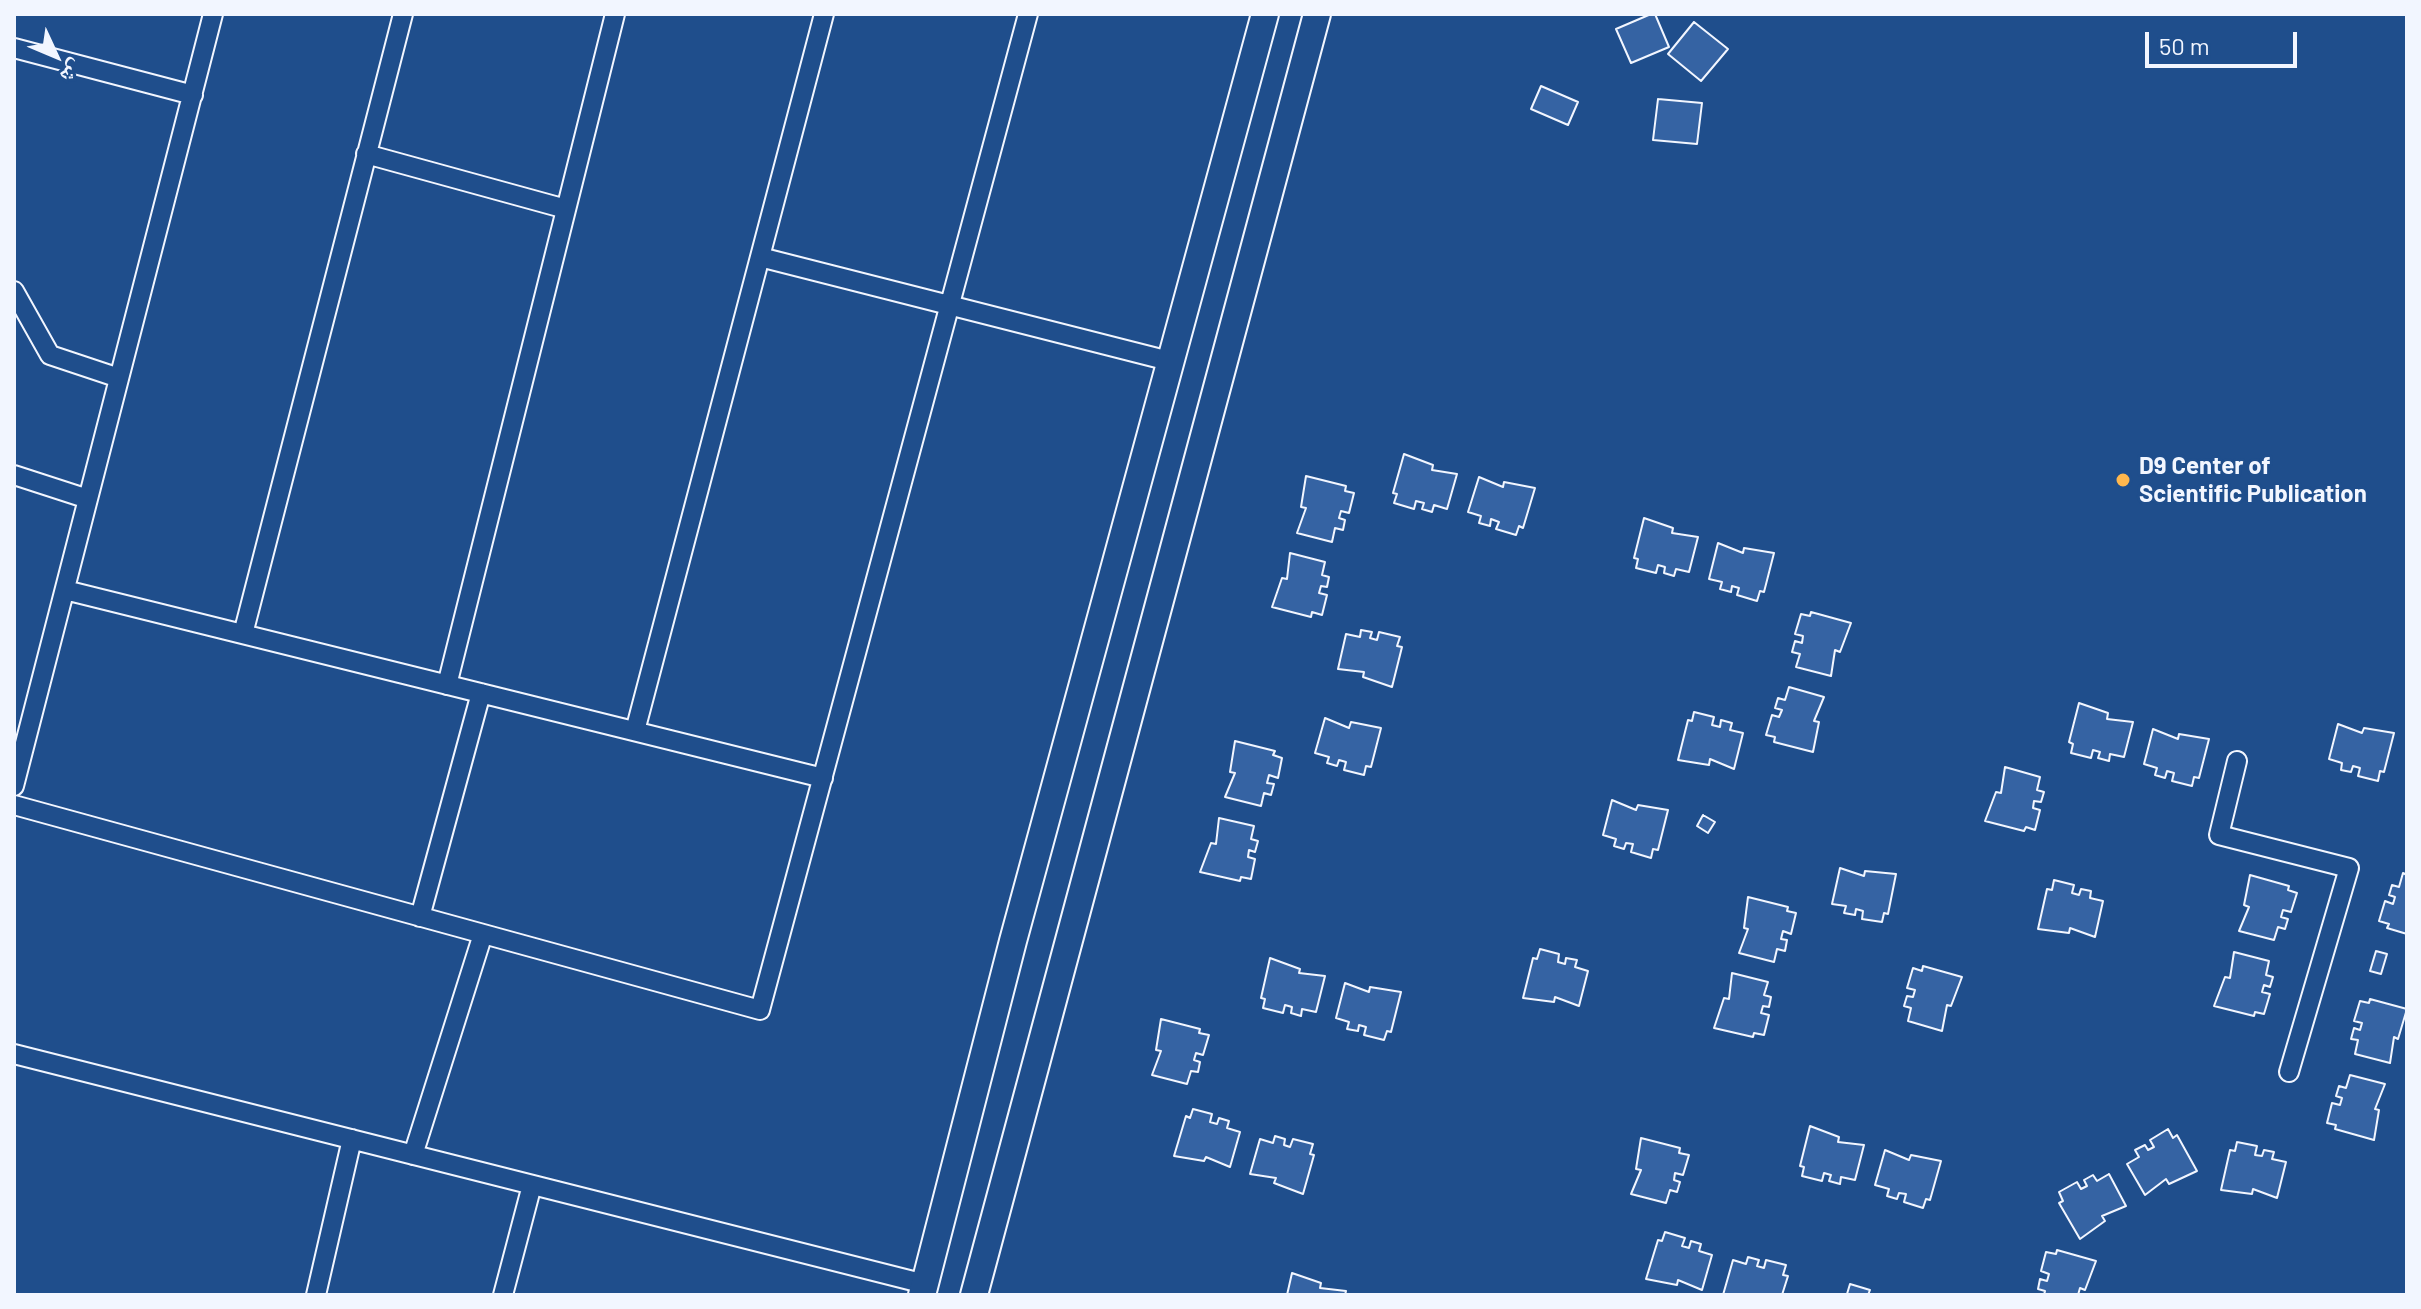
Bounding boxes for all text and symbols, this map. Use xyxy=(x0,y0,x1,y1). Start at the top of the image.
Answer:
north arrow xyxy=(16,16,96,96)
scale bar xyxy=(2149,16,2301,66)
text: 50 m xyxy=(2159,31,2210,60)
text: ش xyxy=(56,55,91,90)
place label: D9 Center of Scientific Publication xyxy=(2139,452,2367,508)
marker: D9 Center of Scientific Publication xyxy=(2114,471,2132,489)

